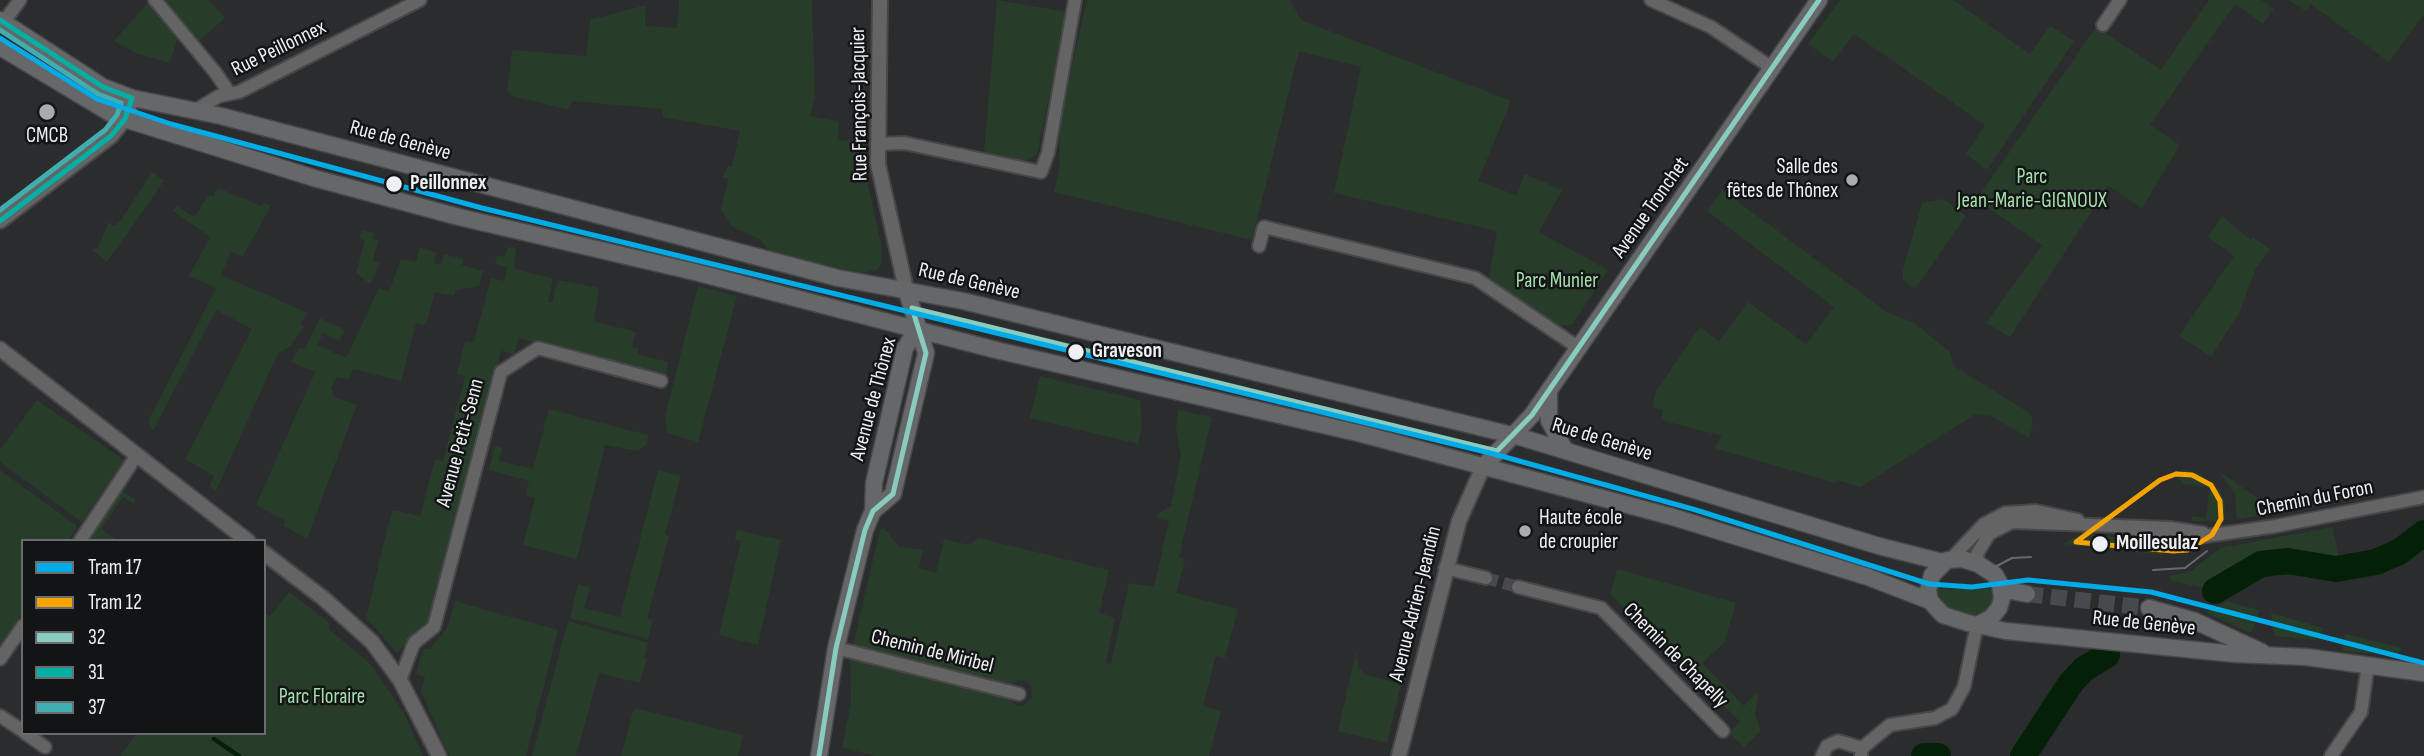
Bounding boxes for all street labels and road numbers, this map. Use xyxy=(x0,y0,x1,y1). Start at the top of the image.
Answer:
street label: Rue Peillonnex xyxy=(228,15,330,83)
street label: Rue François-Jacquier xyxy=(846,27,874,181)
street label: Rue de Genève xyxy=(347,115,453,167)
street label: Avenue Tronchet xyxy=(1607,153,1695,263)
street label: Rue de Genève xyxy=(916,258,1022,306)
street label: Avenue de Thônex xyxy=(845,335,903,463)
street label: Avenue Petit-Senn xyxy=(432,376,490,510)
street label: Rue de Genève xyxy=(1549,413,1655,467)
street label: Chemin du Foron xyxy=(2255,475,2375,523)
street label: Avenue Adrien-Jeandin xyxy=(1385,524,1447,684)
street label: Chemin de Chapelly xyxy=(1617,598,1733,714)
street label: Rue de Genève xyxy=(2091,606,2197,642)
street label: Chemin de Miribel xyxy=(868,625,996,679)

